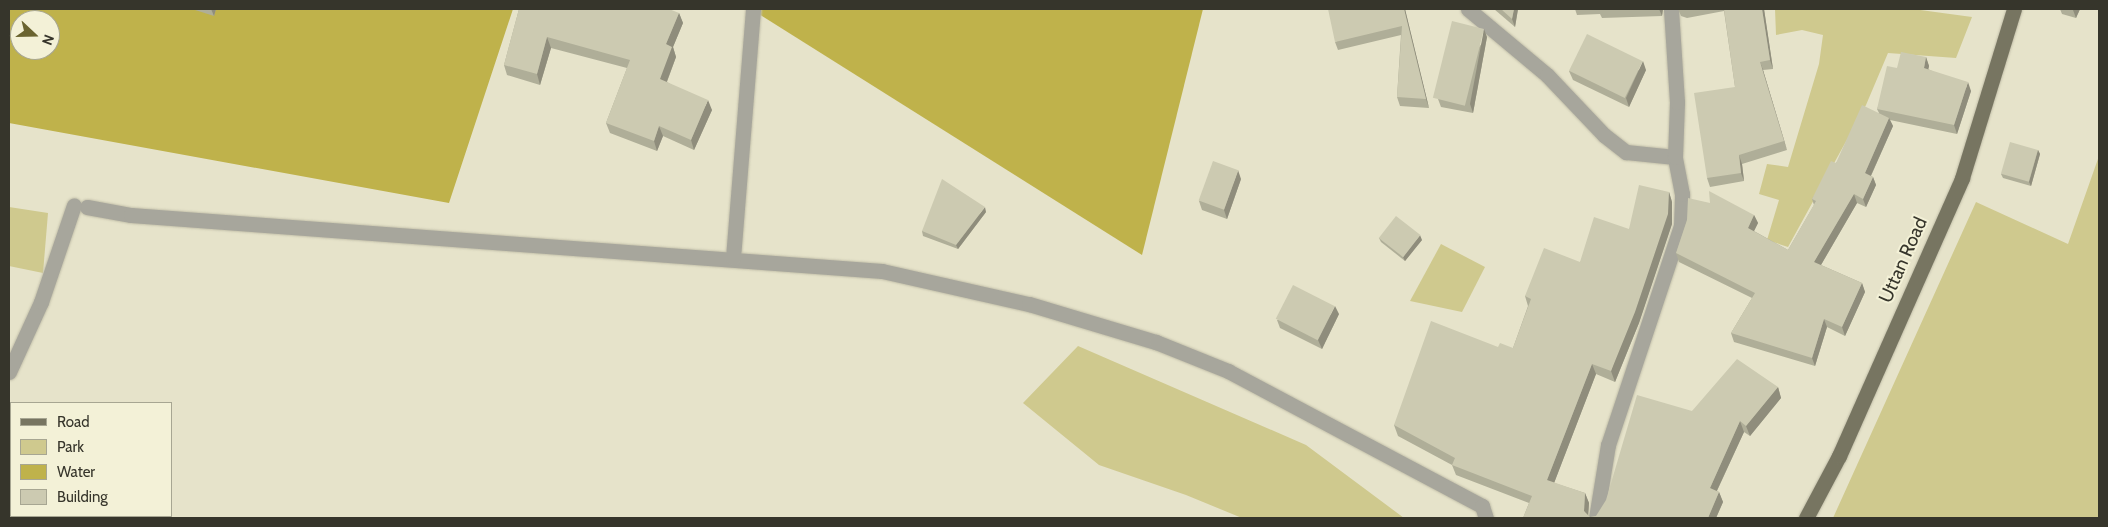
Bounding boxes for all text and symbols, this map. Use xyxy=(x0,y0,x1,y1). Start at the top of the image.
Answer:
north arrow xyxy=(10,10,60,60)
text: N xyxy=(38,32,58,48)
street label: Uttan Road xyxy=(1874,213,1932,307)
legend xyxy=(10,402,172,517)
text: Road xyxy=(57,413,90,431)
text: Park xyxy=(57,438,84,456)
text: Water xyxy=(57,463,95,481)
text: Building xyxy=(57,488,108,506)

